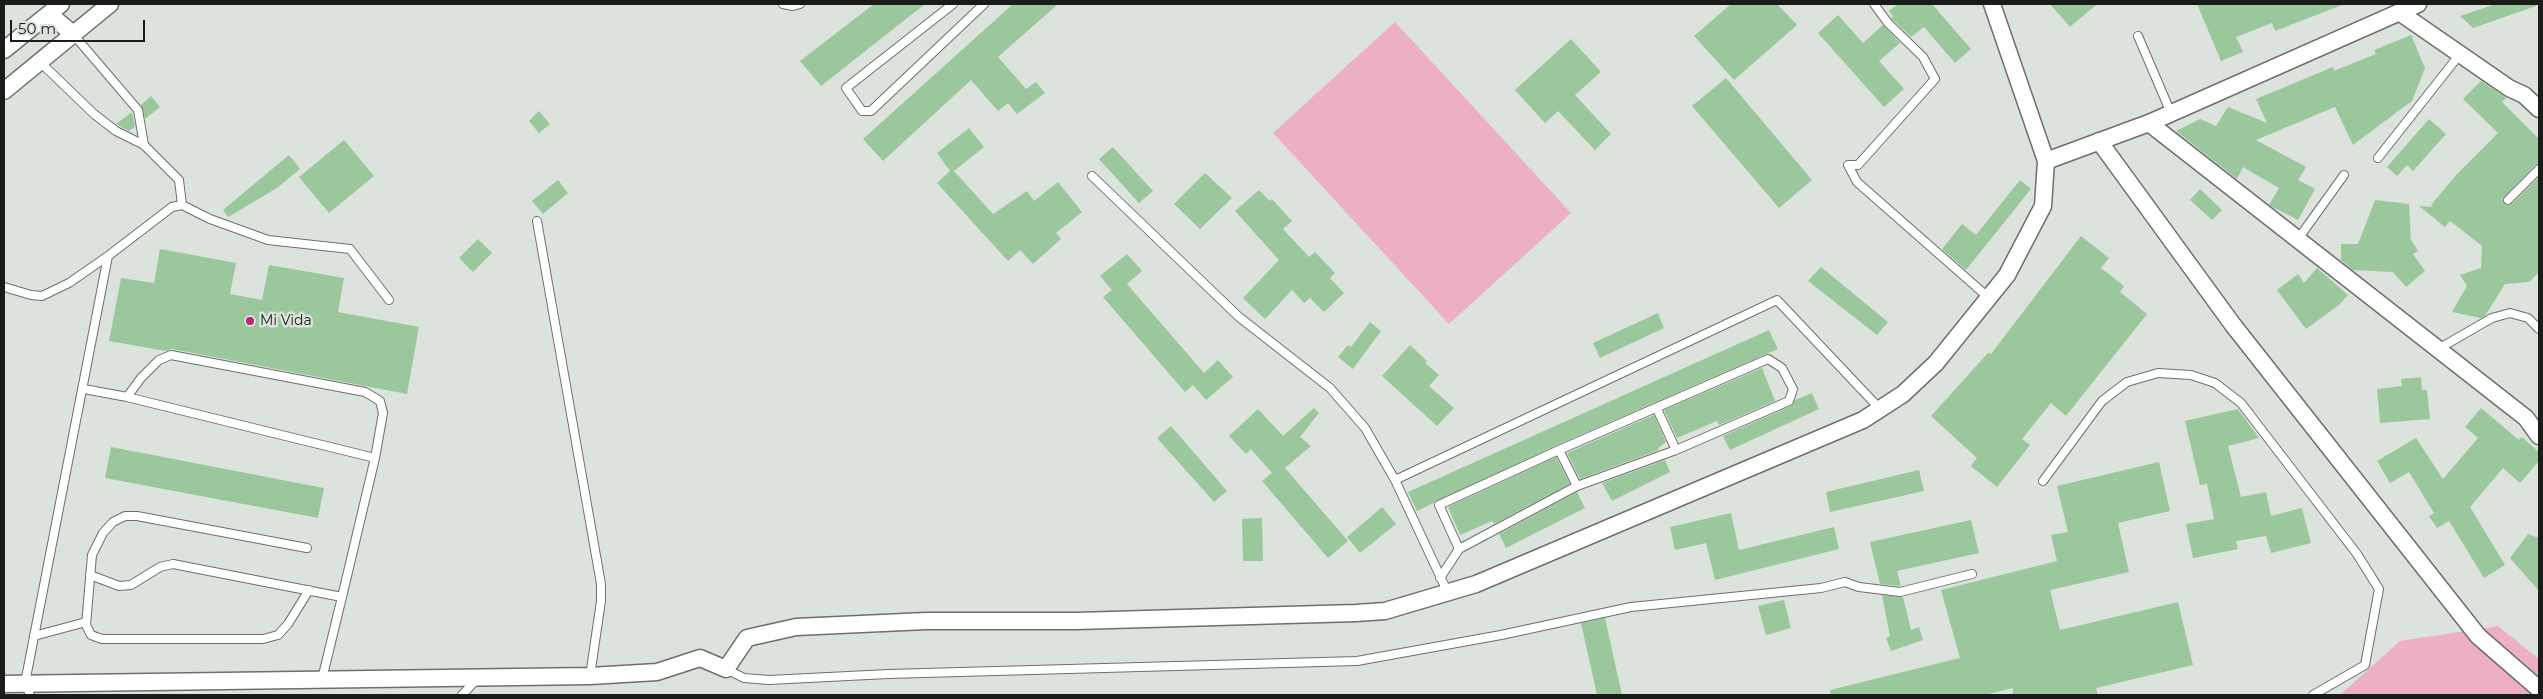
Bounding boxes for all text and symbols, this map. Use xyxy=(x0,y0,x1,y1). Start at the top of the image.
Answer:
scale bar xyxy=(12,10,148,42)
text: 50 m xyxy=(18,19,56,38)
place label: Mi Vida xyxy=(260,313,312,329)
marker: Mi Vida xyxy=(244,315,256,327)

